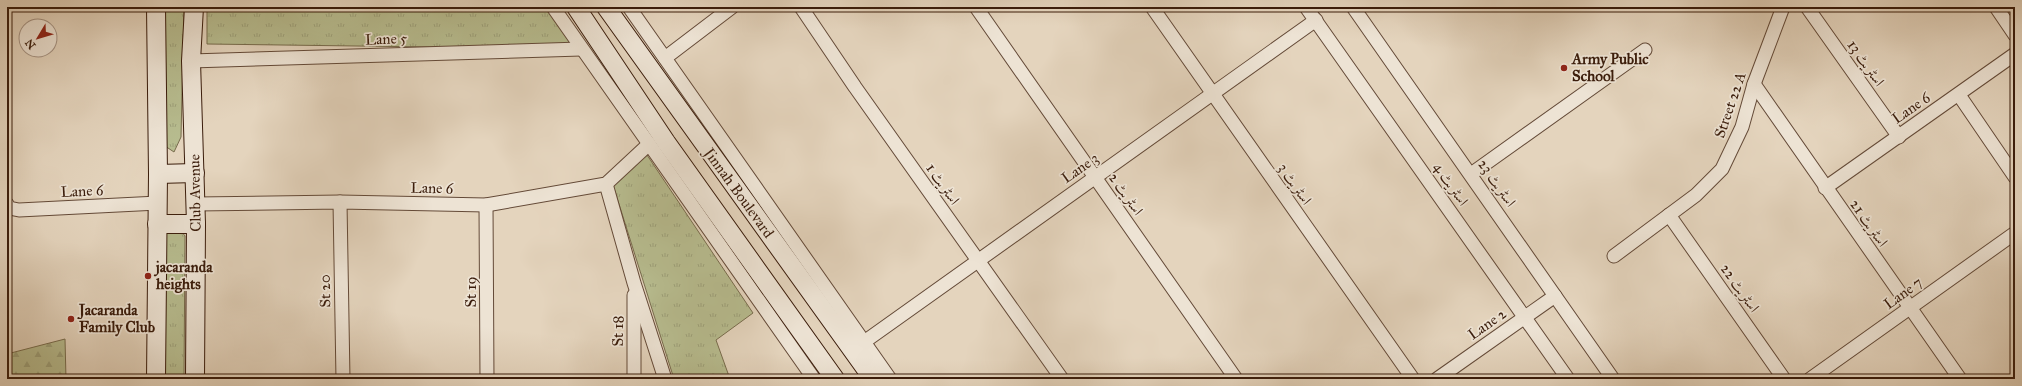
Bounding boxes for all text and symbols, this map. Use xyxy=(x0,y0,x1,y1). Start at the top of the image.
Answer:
north arrow xyxy=(18,18,58,58)
street label: Lane 5 xyxy=(365,29,407,49)
text: N xyxy=(22,36,39,52)
street label: اسٹریٹ 13 xyxy=(1843,36,1888,90)
place label: Army Public School xyxy=(1571,50,1649,85)
marker: Army Public School xyxy=(1559,63,1569,73)
street label: Street 22 A xyxy=(1710,70,1750,140)
street label: Lane 6 xyxy=(1888,88,1935,128)
street label: Jinnah Boulevard xyxy=(698,143,778,242)
street label: Lane 3 xyxy=(1058,149,1102,187)
street label: Club Avenue xyxy=(185,154,205,232)
street label: اسٹریٹ 23 xyxy=(1473,156,1520,211)
street label: اسٹریٹ 4 xyxy=(1429,159,1472,210)
street label: اسٹریٹ 1 xyxy=(921,160,964,209)
street label: اسٹریٹ 3 xyxy=(1273,160,1316,209)
street label: اسٹریٹ 2 xyxy=(1104,169,1147,219)
street label: Lane 6 xyxy=(410,179,455,197)
street label: Lane 6 xyxy=(60,181,105,201)
street label: اسٹریٹ 21 xyxy=(1845,196,1892,251)
place label: jacaranda heights xyxy=(153,258,213,294)
street label: اسٹریٹ 22 xyxy=(1716,260,1763,316)
marker: jacaranda heights xyxy=(143,271,153,281)
street label: Lane 7 xyxy=(1880,273,1926,313)
street label: St 20 xyxy=(316,274,334,308)
street label: St 19 xyxy=(462,276,480,308)
place label: Jacaranda Family Club xyxy=(77,301,156,337)
street label: Lane 2 xyxy=(1464,304,1510,344)
marker: Jacaranda Family Club xyxy=(66,314,76,324)
street label: St 18 xyxy=(609,315,627,347)

